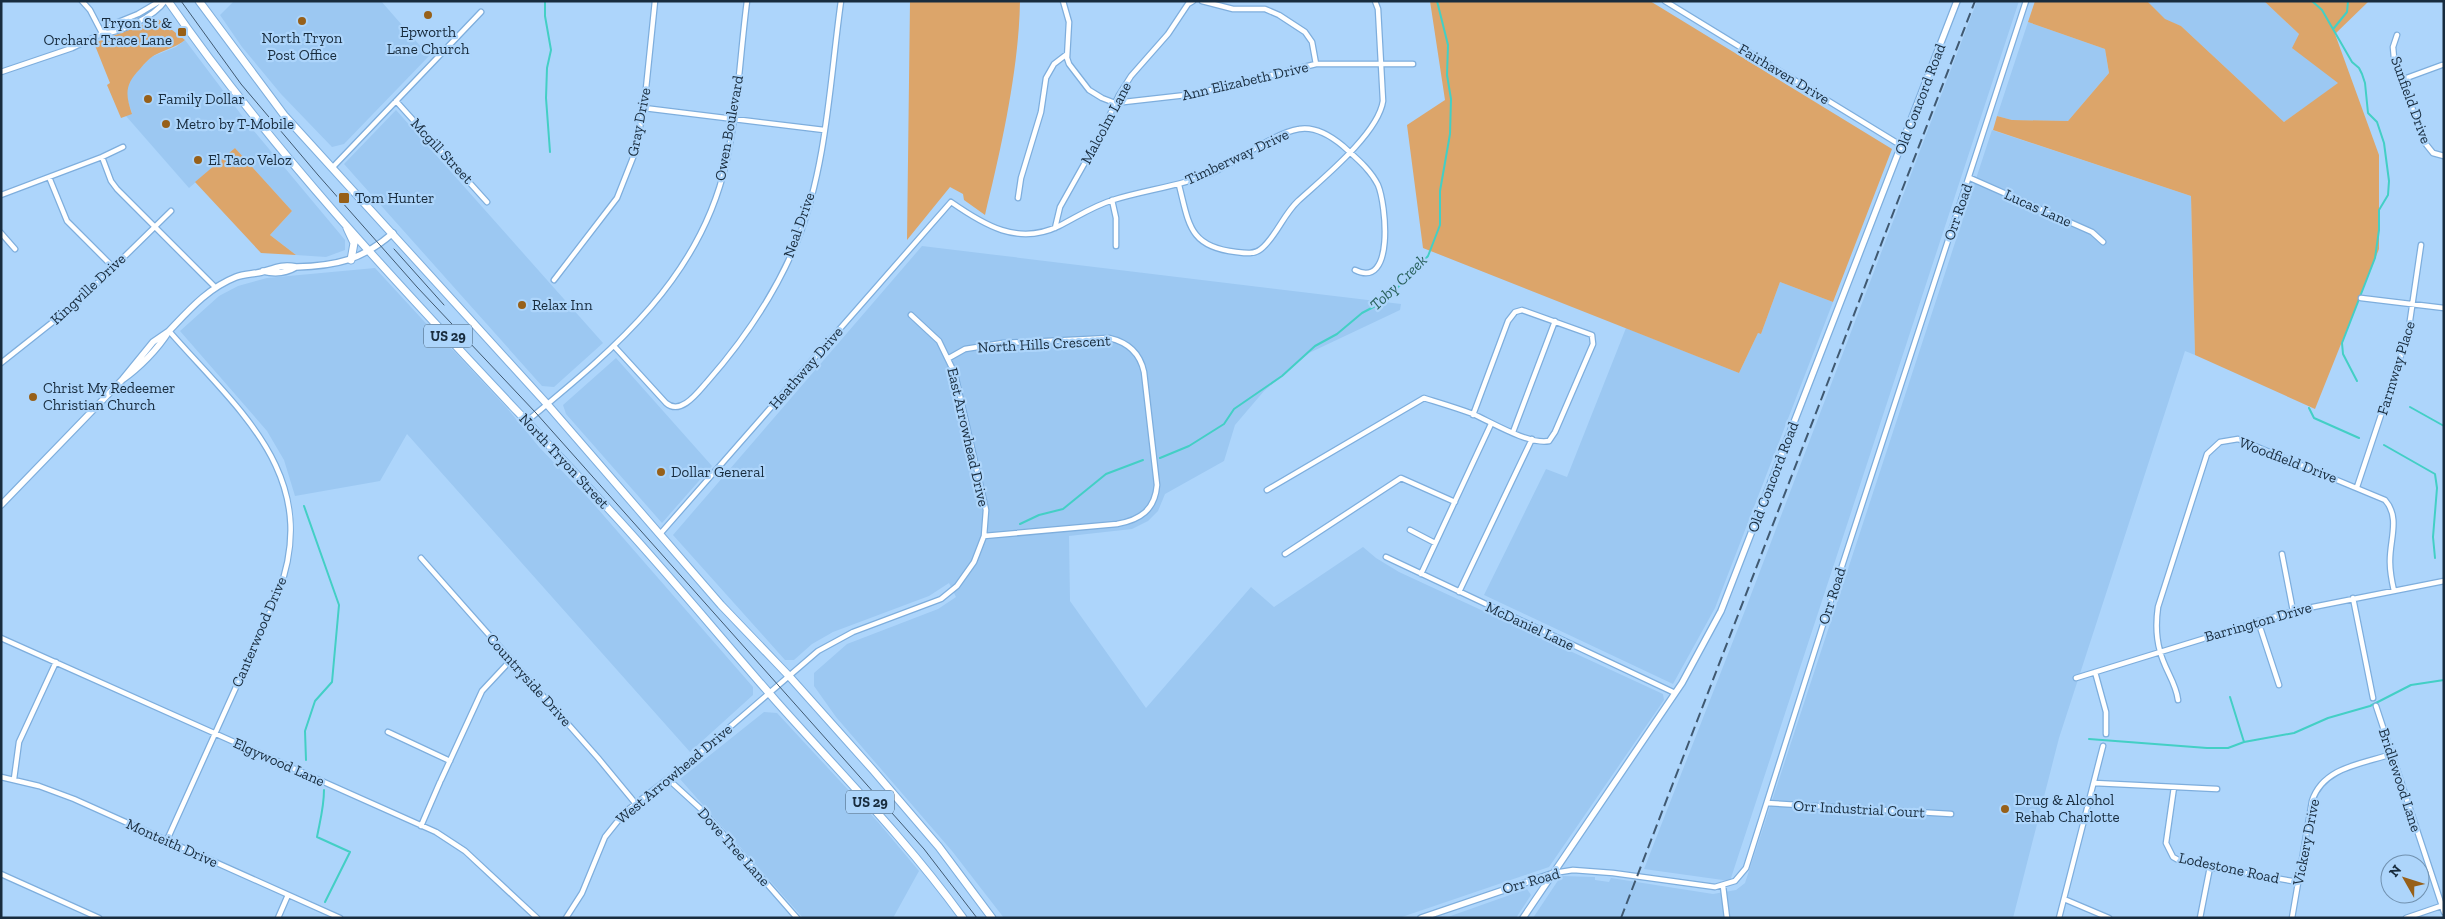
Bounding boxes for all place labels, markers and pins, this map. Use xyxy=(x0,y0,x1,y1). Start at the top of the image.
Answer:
marker: Epworth Lane Church xyxy=(422,9,434,21)
place label: Tryon St & Orchard Trace Lane xyxy=(43,14,172,49)
marker: North Tryon Post Office xyxy=(296,15,308,27)
place label: Epworth Lane Church xyxy=(387,23,470,58)
marker: Tryon St & Orchard Trace Lane xyxy=(176,26,188,38)
place label: North Tryon Post Office xyxy=(262,29,343,64)
place label: Family Dollar xyxy=(158,90,245,108)
marker: Family Dollar xyxy=(142,93,154,105)
place label: Metro by T-Mobile xyxy=(176,115,294,133)
marker: Metro by T-Mobile xyxy=(160,118,172,130)
place label: El Taco Veloz xyxy=(208,151,292,169)
marker: El Taco Veloz xyxy=(192,154,204,166)
place label: Tom Hunter xyxy=(355,189,434,207)
marker: Tom Hunter xyxy=(337,191,351,205)
place label: Relax Inn xyxy=(532,296,593,314)
marker: Relax Inn xyxy=(516,299,528,311)
place label: Christ My Redeemer Christian Church xyxy=(43,379,175,414)
marker: Christ My Redeemer Christian Church xyxy=(27,391,39,403)
place label: Dollar General xyxy=(671,463,765,481)
marker: Dollar General xyxy=(655,466,667,478)
place label: Drug & Alcohol Rehab Charlotte xyxy=(2015,791,2120,826)
marker: Drug & Alcohol Rehab Charlotte xyxy=(1999,803,2011,815)

